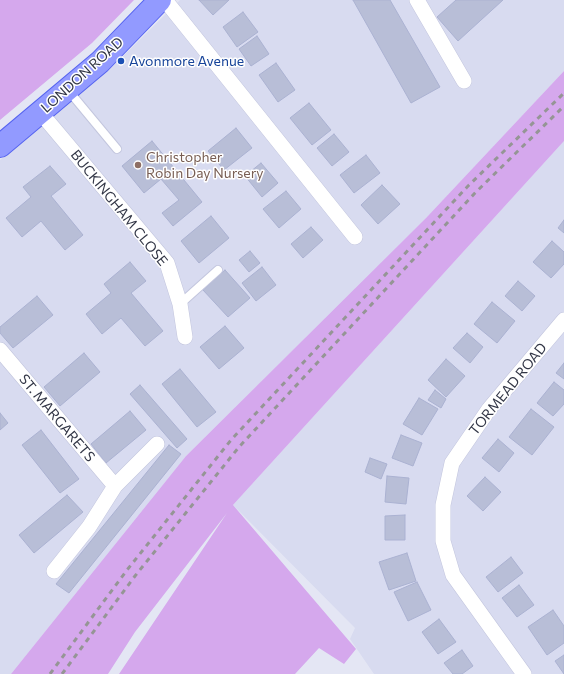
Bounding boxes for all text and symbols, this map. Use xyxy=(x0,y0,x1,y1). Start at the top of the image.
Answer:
street label: LONDON ROAD xyxy=(37,34,127,116)
place label: Avonmore Avenue xyxy=(129,53,244,69)
marker: Avonmore Avenue xyxy=(116,56,126,66)
street label: BUCKINGHAM CLOSE xyxy=(67,147,171,269)
place label: Christopher Robin Day Nursery xyxy=(146,149,264,182)
marker: Christopher Robin Day Nursery xyxy=(133,160,143,170)
street label: TORMEAD ROAD xyxy=(466,339,550,439)
street label: ST. MARGARETS xyxy=(16,371,98,465)

